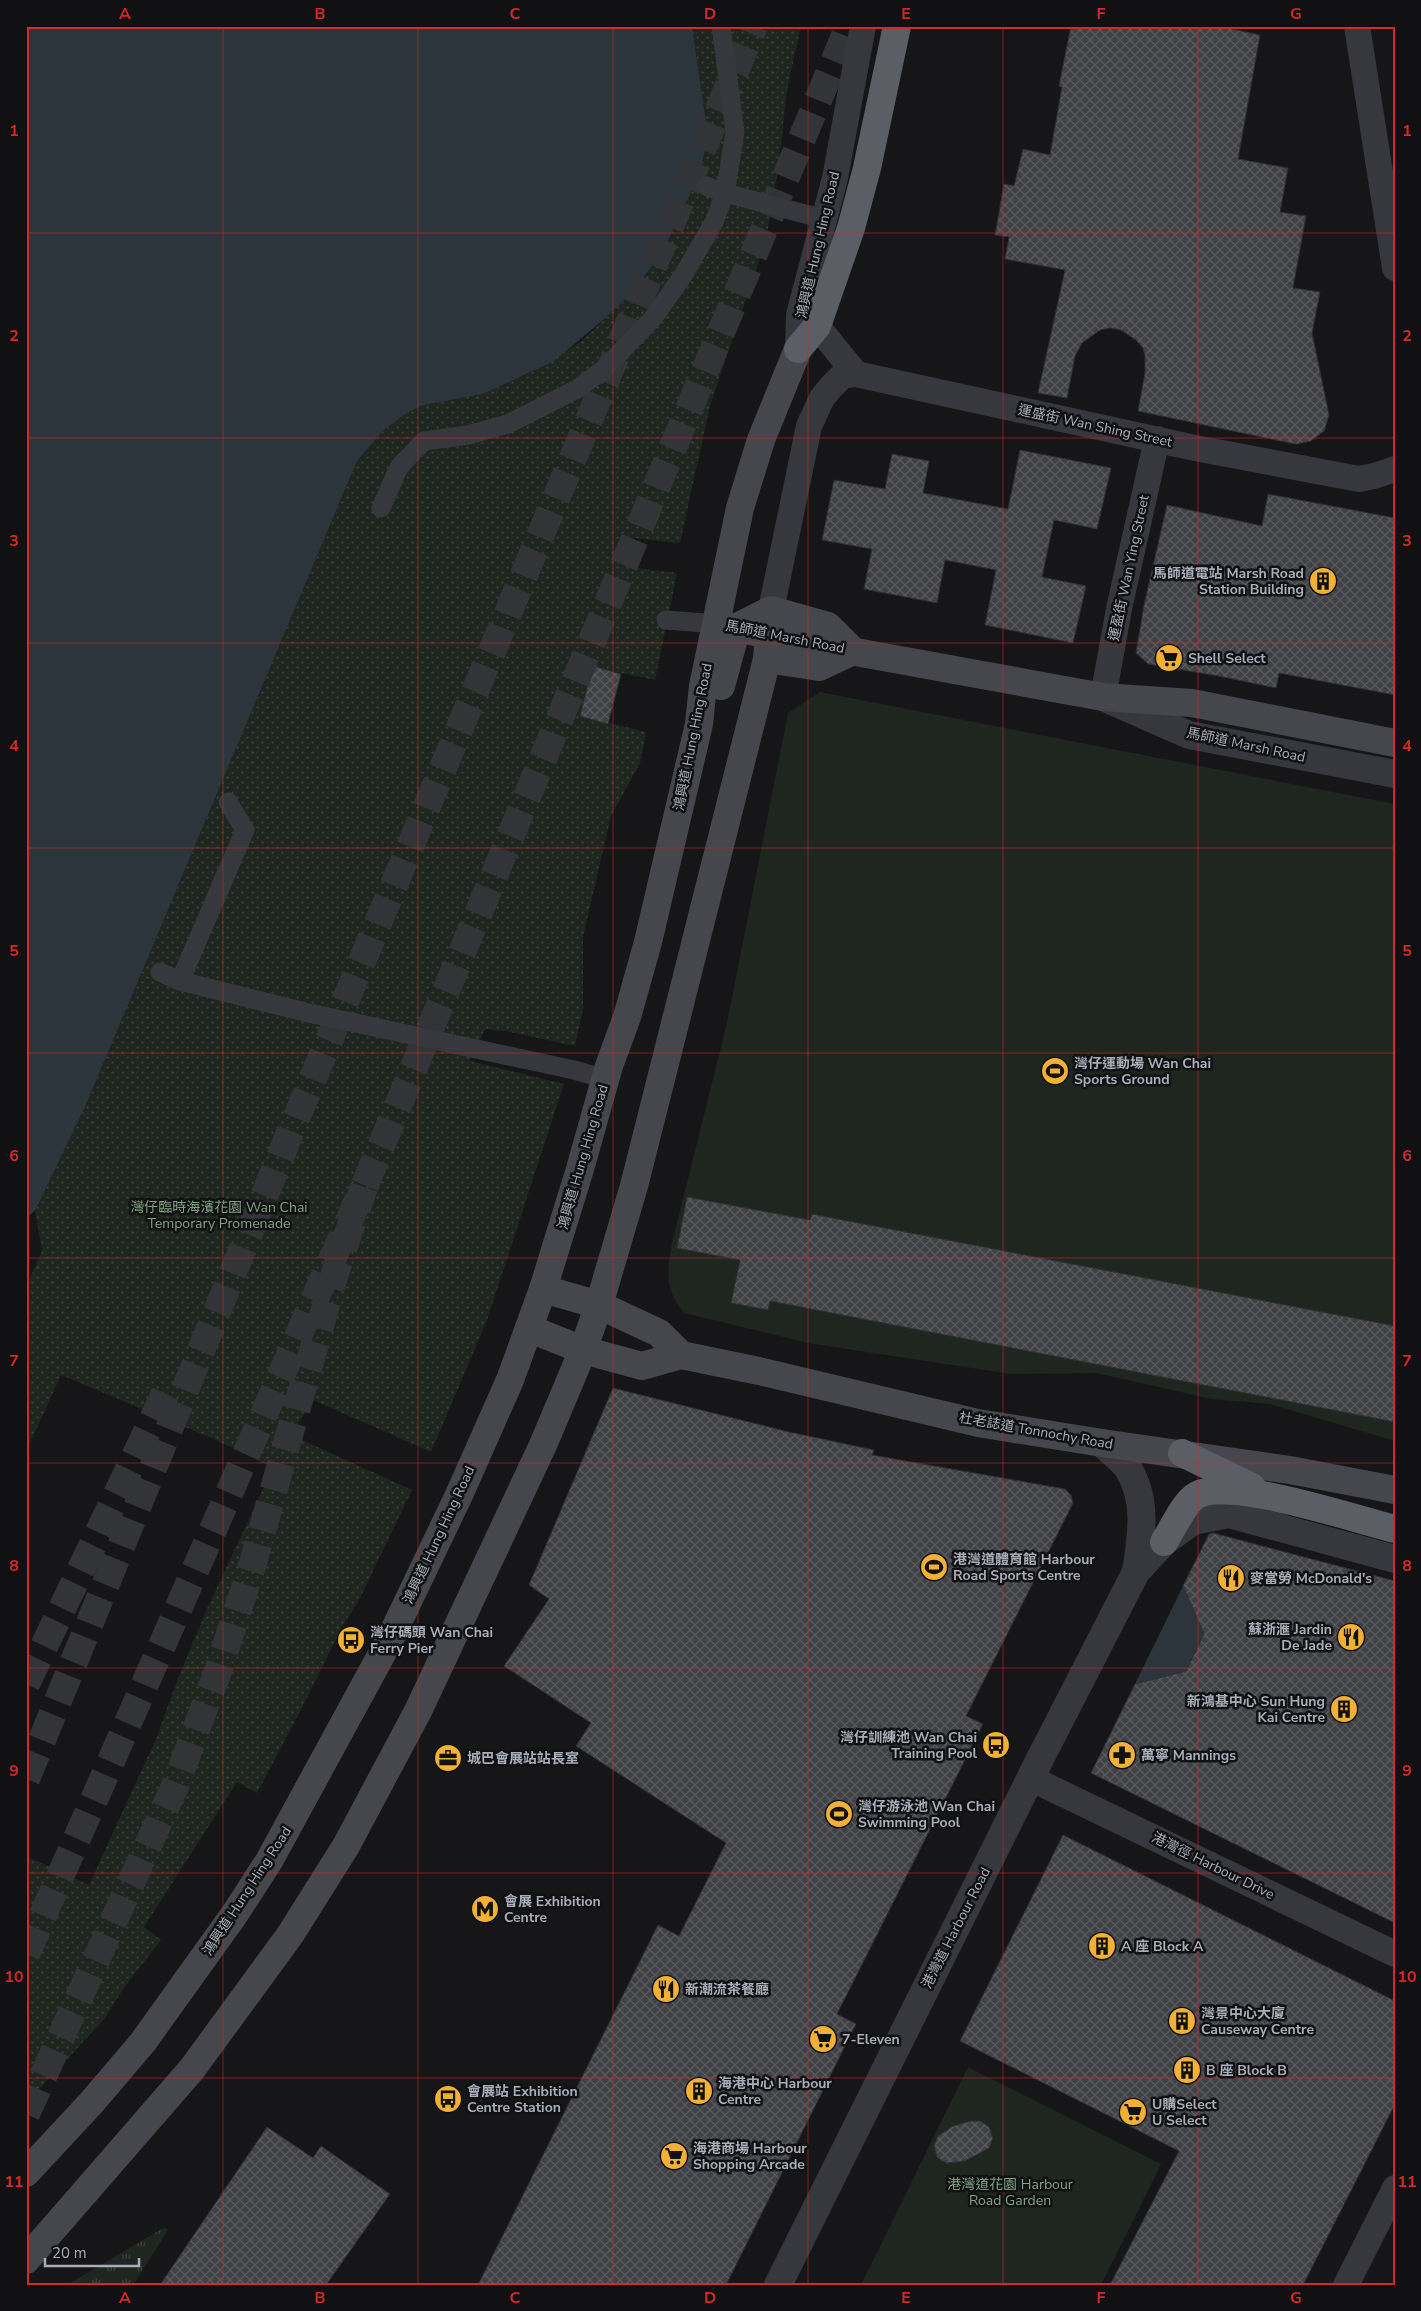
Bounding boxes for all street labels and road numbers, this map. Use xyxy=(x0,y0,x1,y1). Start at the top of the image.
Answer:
street label: 鴻興道 Hung Hing Road xyxy=(792,170,844,320)
street label: 運盛街 Wan Shing Street xyxy=(1016,400,1174,452)
street label: 運盈街 Wan Ying Street xyxy=(1104,493,1154,643)
street label: 馬師道 Marsh Road xyxy=(724,616,846,658)
street label: 鴻興道 Hung Hing Road xyxy=(669,662,717,812)
street label: 馬師道 Marsh Road xyxy=(1185,723,1307,767)
street label: 鴻興道 Hung Hing Road xyxy=(553,1082,613,1232)
street label: 杜老誌道 Tonnochy Road xyxy=(957,1408,1115,1454)
street label: 鴻興道 Hung Hing Road xyxy=(399,1463,479,1607)
street label: 鴻興道 Hung Hing Road xyxy=(198,1823,296,1959)
street label: 港灣徑 Harbour Drive xyxy=(1148,1828,1278,1904)
street label: 港灣道 Harbour Road xyxy=(917,1864,995,1992)

